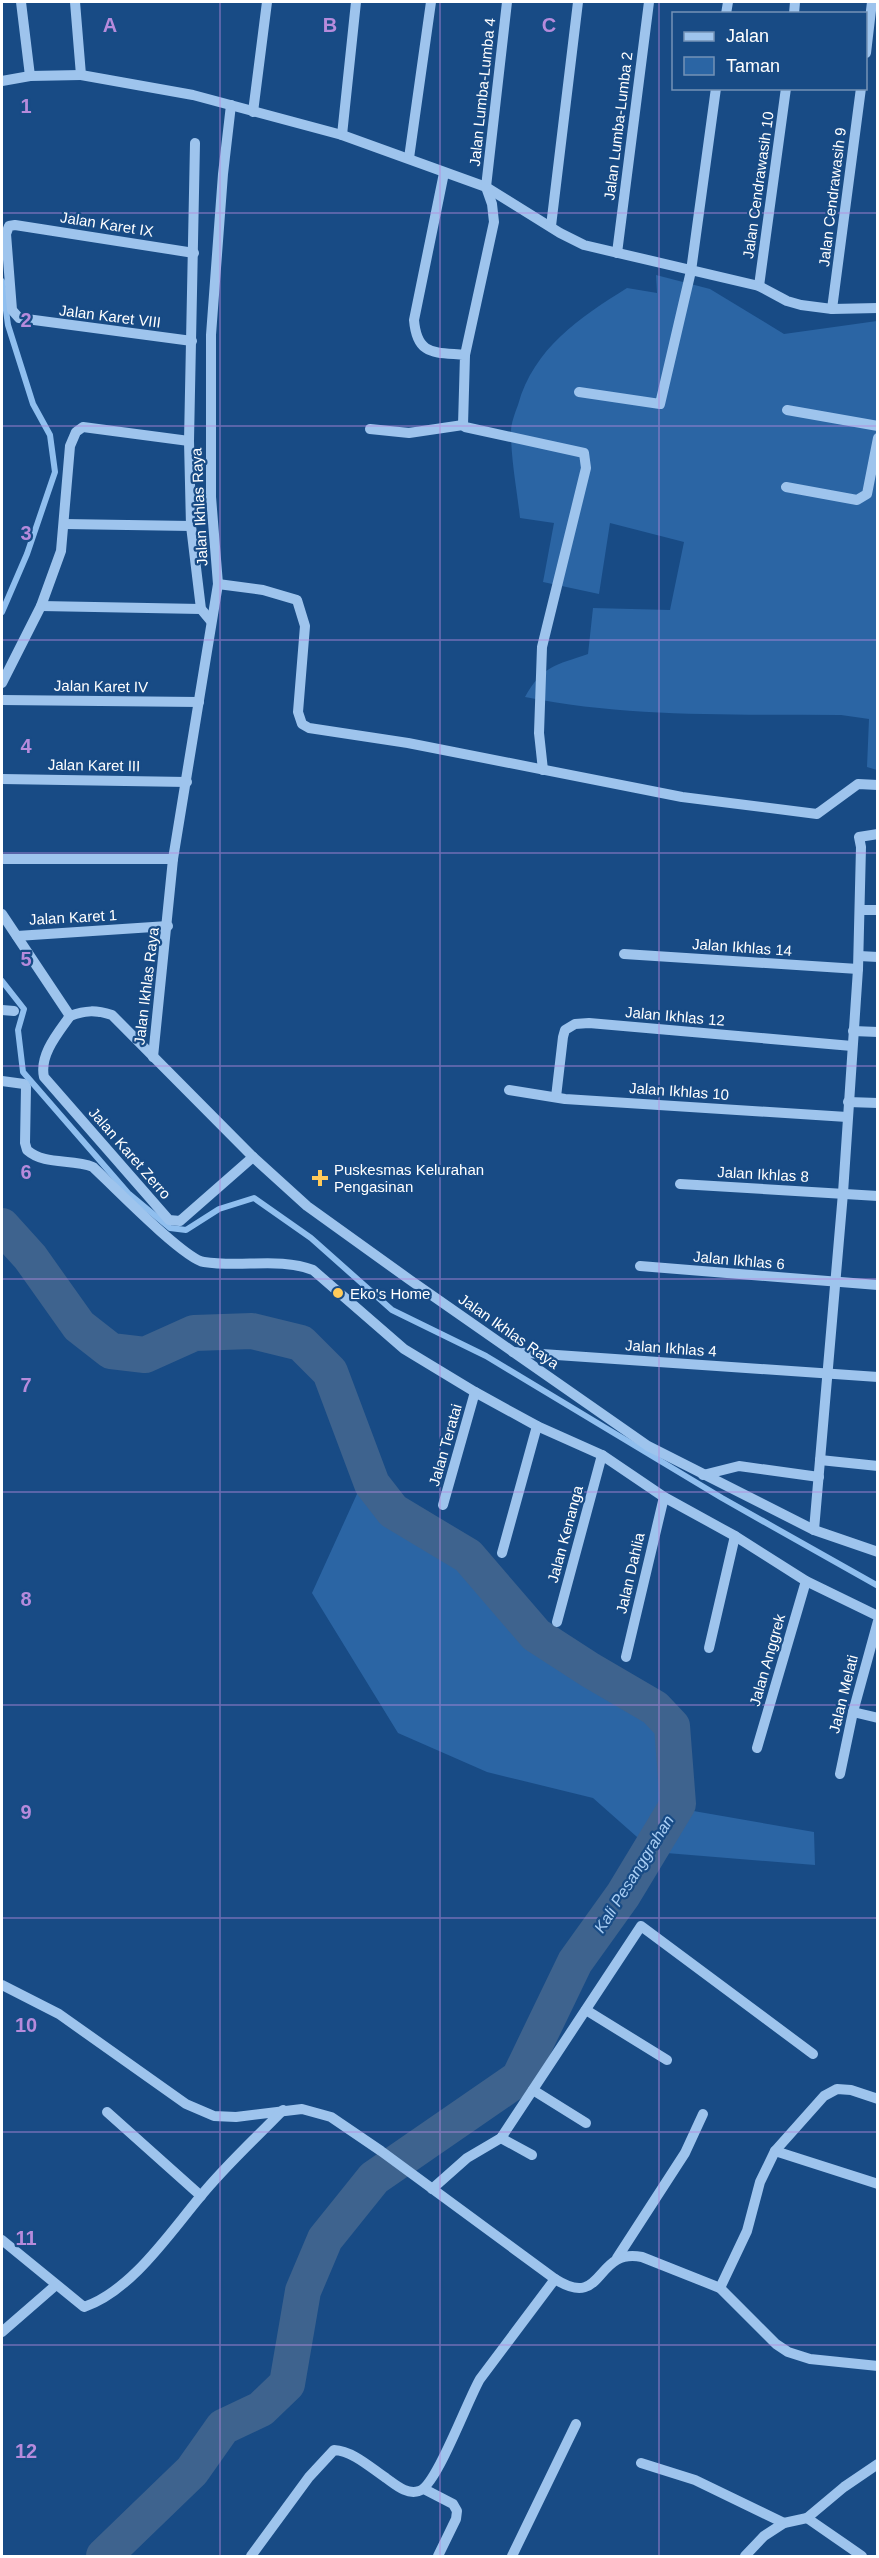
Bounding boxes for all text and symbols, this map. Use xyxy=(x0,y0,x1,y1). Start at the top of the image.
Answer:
legend xyxy=(672,12,867,90)
text: A xyxy=(103,14,117,36)
text: B xyxy=(323,14,337,36)
text: C xyxy=(542,14,556,36)
street label: Jalan Lumba-Lumba 4 xyxy=(466,17,498,167)
text: Jalan xyxy=(726,26,769,46)
street label: Jalan Lumba-Lumba 2 xyxy=(600,51,636,201)
text: Taman xyxy=(726,56,780,76)
text: 1 xyxy=(20,95,32,117)
street label: Jalan Cendrawasih 10 xyxy=(739,110,777,260)
street label: Jalan Cendrawasih 9 xyxy=(815,126,849,268)
street label: Jalan Karet IX xyxy=(59,208,155,240)
street label: Jalan Karet VIII xyxy=(58,301,162,331)
text: 2 xyxy=(20,309,32,331)
street label: Jalan Ikhlas Raya xyxy=(187,447,211,567)
text: 3 xyxy=(20,522,32,544)
street label: Jalan Karet IV xyxy=(54,677,148,695)
text: 4 xyxy=(20,735,32,757)
street label: Jalan Karet III xyxy=(48,756,140,774)
street label: Jalan Karet 1 xyxy=(28,906,118,928)
street label: Jalan Ikhlas Raya xyxy=(130,926,162,1046)
street label: Jalan Ikhlas 14 xyxy=(691,935,793,959)
text: 5 xyxy=(20,948,32,970)
street label: Jalan Ikhlas 12 xyxy=(624,1003,726,1029)
street label: Jalan Ikhlas 10 xyxy=(628,1079,730,1103)
street label: Jalan Karet Zerro xyxy=(86,1104,174,1202)
text: 6 xyxy=(20,1161,32,1183)
place label: Puskesmas Kelurahan Pengasinan xyxy=(334,1161,484,1195)
street label: Jalan Ikhlas 8 xyxy=(717,1163,809,1185)
marker: Puskesmas Kelurahan Pengasinan xyxy=(311,1169,329,1187)
street label: Jalan Ikhlas 6 xyxy=(693,1248,785,1272)
place label: Eko's Home xyxy=(350,1285,430,1302)
marker: Eko's Home xyxy=(331,1286,345,1300)
street label: Jalan Ikhlas Raya xyxy=(456,1290,563,1372)
street label: Jalan Ikhlas 4 xyxy=(625,1336,717,1360)
text: 7 xyxy=(20,1374,32,1396)
street label: Jalan Teratai xyxy=(425,1402,465,1488)
street label: Jalan Kenanga xyxy=(544,1483,586,1585)
street label: Jalan Dahlia xyxy=(612,1530,648,1615)
text: 8 xyxy=(20,1588,32,1610)
street label: Jalan Anggrek xyxy=(746,1611,788,1708)
street label: Jalan Melati xyxy=(825,1653,861,1735)
text: 9 xyxy=(20,1801,32,1823)
water label: Kali Pesanggrahan xyxy=(591,1812,677,1936)
text: 10 xyxy=(15,2014,37,2036)
text: 11 xyxy=(15,2227,37,2249)
text: 12 xyxy=(15,2440,37,2462)

